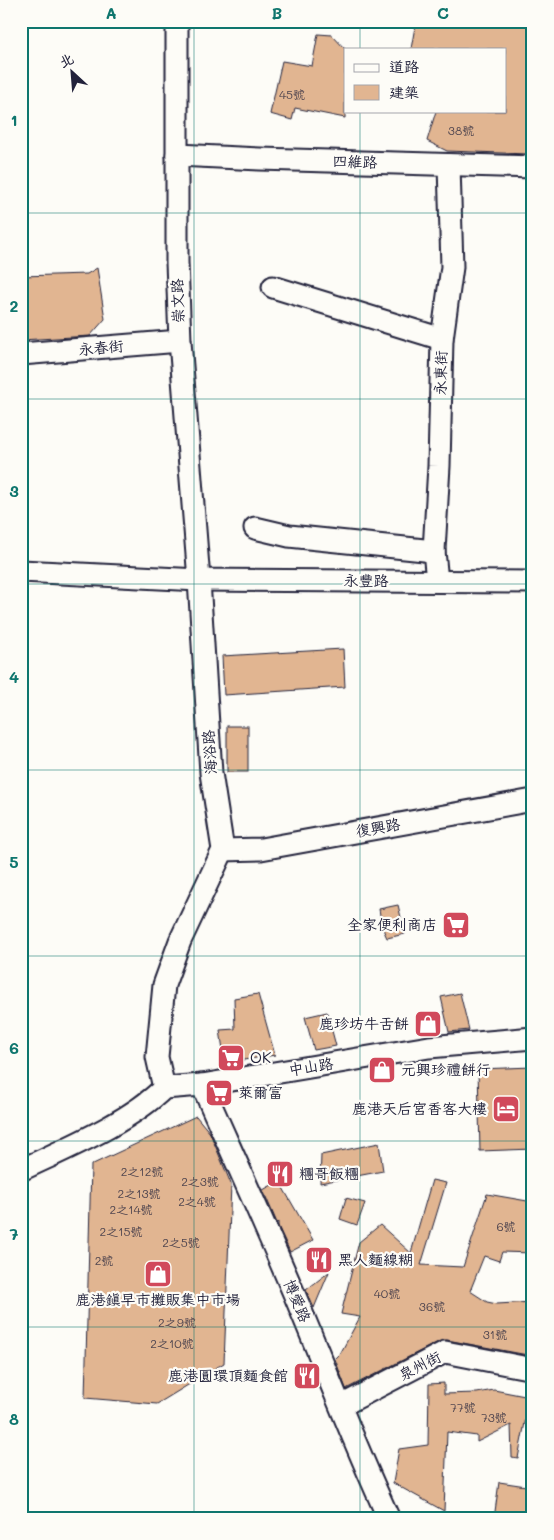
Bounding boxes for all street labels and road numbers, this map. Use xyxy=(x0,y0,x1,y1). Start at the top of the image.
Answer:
street label: 四維路 xyxy=(332,150,378,172)
street label: 崇文路 xyxy=(166,278,188,324)
street label: 永春街 xyxy=(78,335,124,359)
street label: 永東街 xyxy=(430,350,450,396)
street label: 永豐路 xyxy=(343,570,389,590)
street label: 海浴路 xyxy=(197,729,221,775)
street label: 復興路 xyxy=(354,813,402,841)
street label: 中山路 xyxy=(287,1053,335,1079)
street label: 博愛路 xyxy=(280,1276,316,1325)
street label: 泉州街 xyxy=(395,1346,444,1384)

